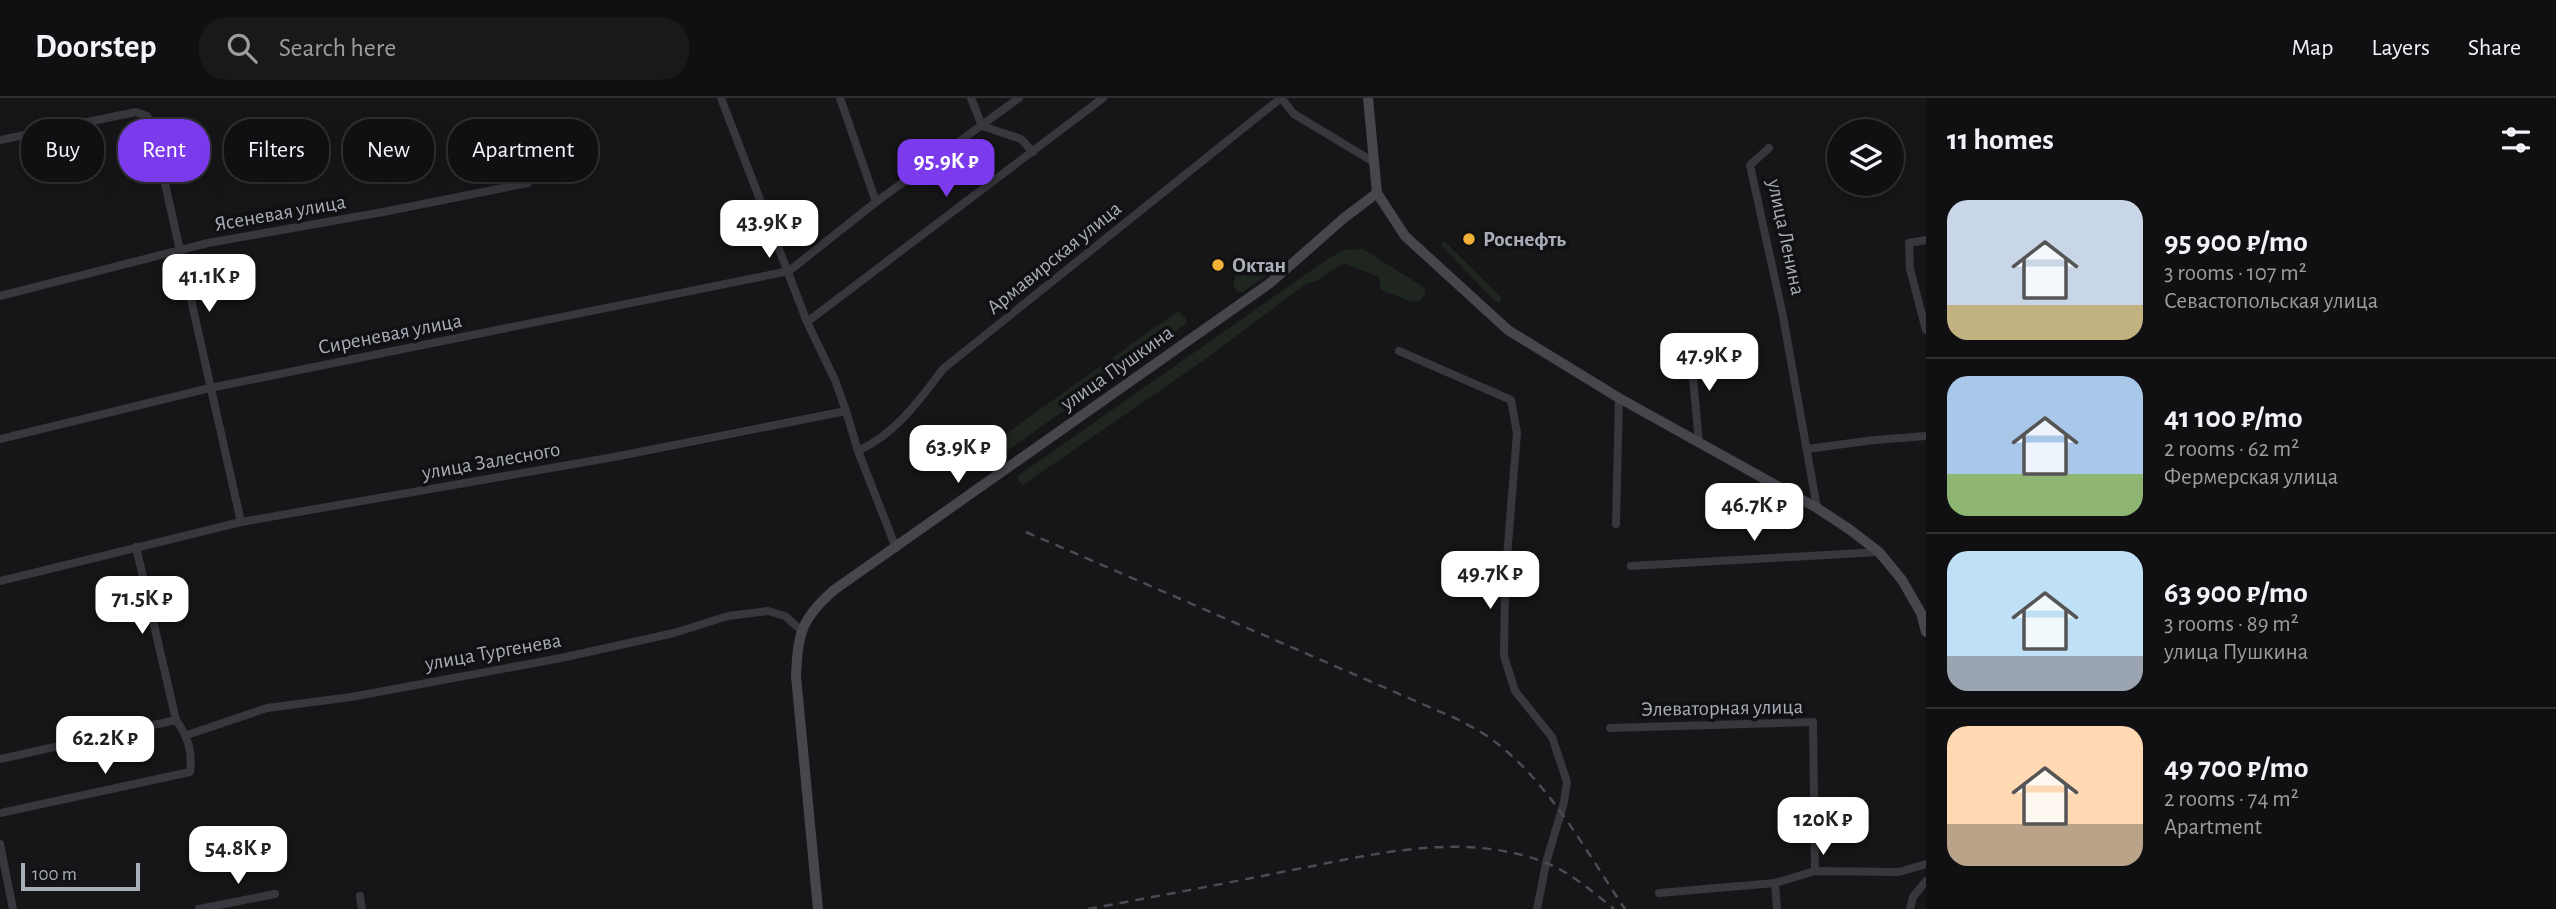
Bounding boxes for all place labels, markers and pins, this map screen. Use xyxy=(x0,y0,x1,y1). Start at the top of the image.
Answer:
pin: 95.9K ₽ xyxy=(881,140,1011,199)
pin: 43.9K ₽ xyxy=(704,200,834,260)
place label: Роснефть xyxy=(1483,229,1566,250)
marker: Роснефть xyxy=(1461,231,1477,247)
pin: 41.1K ₽ xyxy=(144,254,274,314)
place label: Октан xyxy=(1232,255,1286,276)
marker: Октан xyxy=(1210,257,1226,273)
pin: 47.9K ₽ xyxy=(1644,334,1774,393)
pin: 63.9K ₽ xyxy=(893,426,1023,485)
pin: 46.7K ₽ xyxy=(1689,484,1819,543)
pin: 49.7K ₽ xyxy=(1425,552,1555,611)
pin: 71.5K ₽ xyxy=(77,576,207,636)
pin: 62.2K ₽ xyxy=(40,716,170,776)
pin: 120K ₽ xyxy=(1766,798,1880,857)
pin: 54.8K ₽ xyxy=(173,826,303,886)

